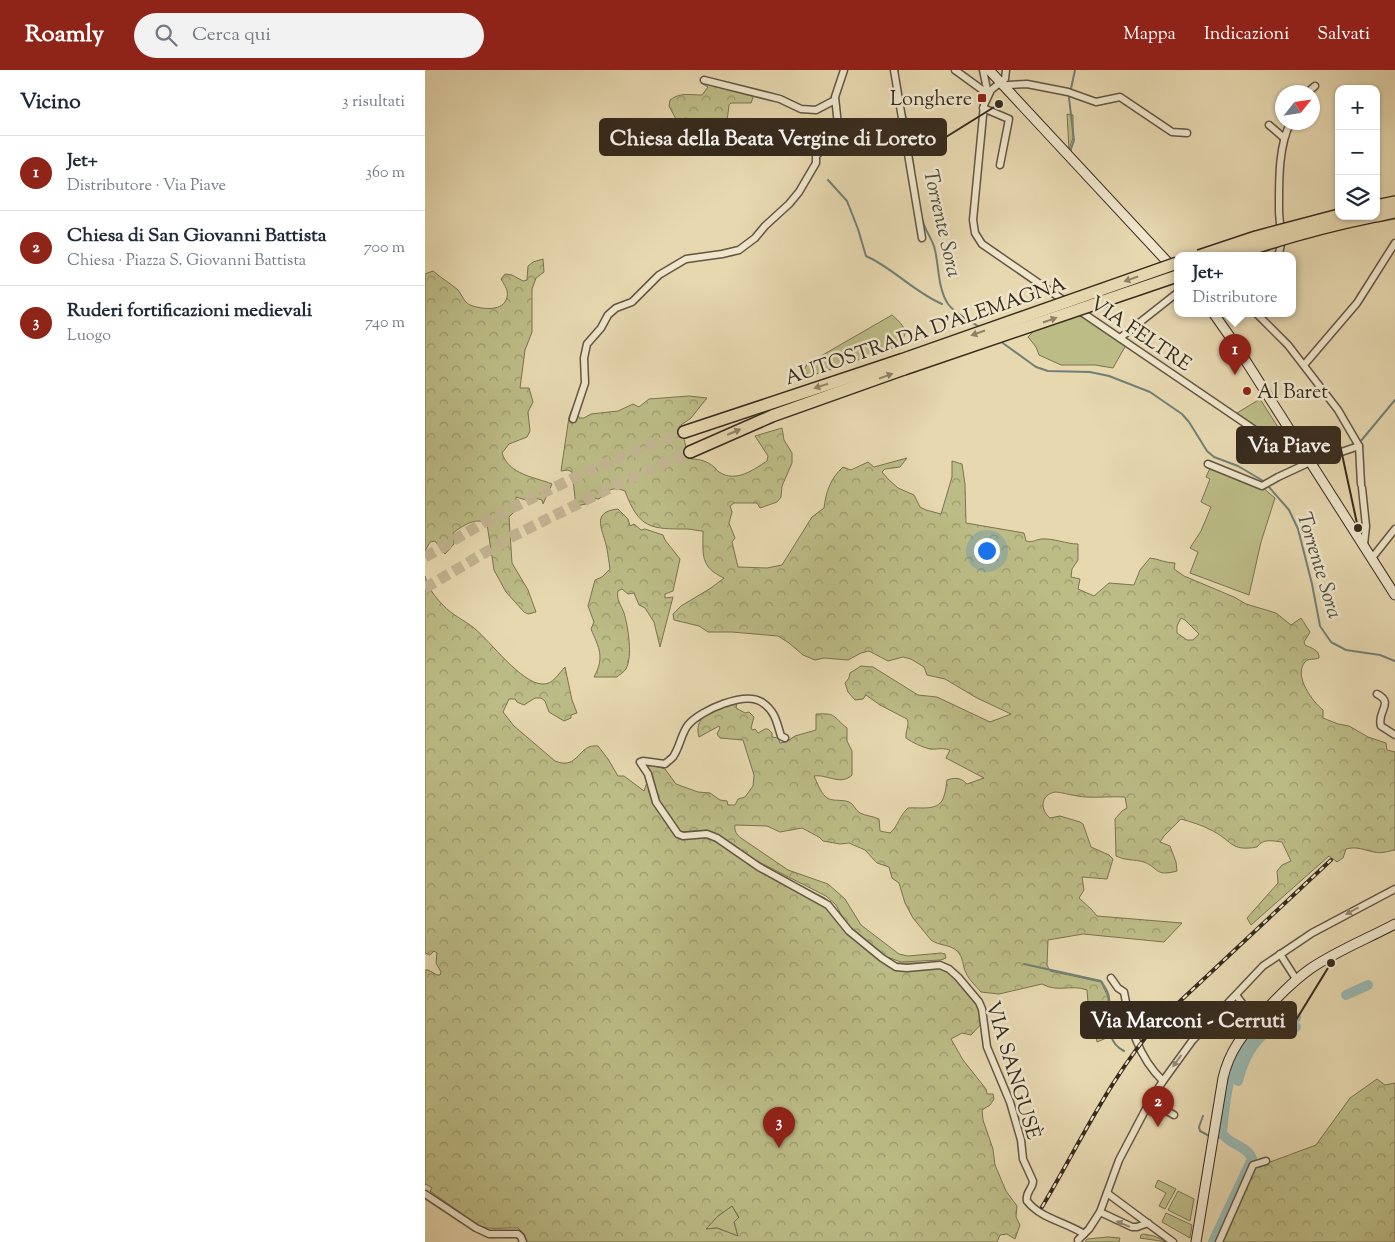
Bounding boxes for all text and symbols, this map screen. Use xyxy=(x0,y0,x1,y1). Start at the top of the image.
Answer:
search box xyxy=(134,13,484,58)
text: Roamly xyxy=(25,18,104,52)
icon: search xyxy=(152,21,180,49)
text: Cerca qui xyxy=(192,22,271,49)
text: Mappa xyxy=(1123,22,1176,48)
text: Indicazioni xyxy=(1204,22,1289,48)
text: Salvati xyxy=(1317,22,1370,48)
north arrow xyxy=(1275,85,1320,130)
map controls xyxy=(1335,85,1380,220)
button: + xyxy=(1335,85,1380,130)
place label: Longhere xyxy=(890,86,972,115)
text: Vicino xyxy=(20,88,81,118)
text: 3 risultati xyxy=(342,91,405,114)
marker: Longhere xyxy=(976,92,988,104)
callout: Chiesa della Beata Vergine di Loreto xyxy=(600,119,946,155)
text: Chiesa della Beata Vergine di Loreto xyxy=(610,125,937,155)
button: − xyxy=(1335,130,1380,175)
text: Jet+ xyxy=(67,148,98,175)
text: 1 xyxy=(33,162,39,185)
text: 360 m xyxy=(366,162,405,185)
water label: Torrente Sora xyxy=(914,167,968,280)
text: Distributore · Via Piave xyxy=(67,175,226,198)
button: layers xyxy=(1335,175,1380,220)
text: Chiesa di San Giovanni Battista xyxy=(67,223,326,250)
text: 2 xyxy=(32,237,40,260)
text: 700 m xyxy=(364,237,405,260)
text: Chiesa · Piazza S. Giovanni Battista xyxy=(67,250,306,273)
popup xyxy=(1174,252,1296,317)
text: Jet+ xyxy=(1192,260,1223,287)
street label: AUTOSTRADA D'ALEMAGNA xyxy=(781,271,1070,394)
one-way arrow xyxy=(1124,276,1139,283)
text: Distributore xyxy=(1192,287,1278,310)
street label: VIA FELTRE xyxy=(1083,290,1196,380)
text: Ruderi fortificazioni medievali xyxy=(67,298,312,325)
text: 3 xyxy=(33,312,39,335)
text: 740 m xyxy=(365,312,405,335)
one-way arrow xyxy=(1043,316,1058,324)
text: Luogo xyxy=(67,325,111,348)
one-way arrow xyxy=(970,329,985,337)
pin: 1 xyxy=(1219,334,1251,375)
one-way arrow xyxy=(879,372,894,379)
place label: Al Baret xyxy=(1257,379,1328,408)
one-way arrow xyxy=(813,382,828,390)
marker: Al Baret xyxy=(1241,385,1253,397)
callout: Via Piave xyxy=(1237,427,1340,463)
one-way arrow xyxy=(727,428,741,436)
text: Via Piave xyxy=(1248,432,1331,462)
water label: Torrente Sora xyxy=(1288,509,1349,623)
your location xyxy=(974,538,1000,564)
one-way arrow xyxy=(1344,907,1359,915)
street label: VIA SANGUSÈ xyxy=(977,998,1047,1144)
callout: Via Marconi - Cerruti xyxy=(1081,1002,1296,1038)
text: Via Marconi - Cerruti xyxy=(1091,1007,1286,1037)
one-way arrow xyxy=(1172,1054,1182,1068)
pin: 2 xyxy=(1142,1086,1174,1127)
pin: 3 xyxy=(763,1107,795,1148)
one-way arrow xyxy=(1116,1219,1130,1227)

